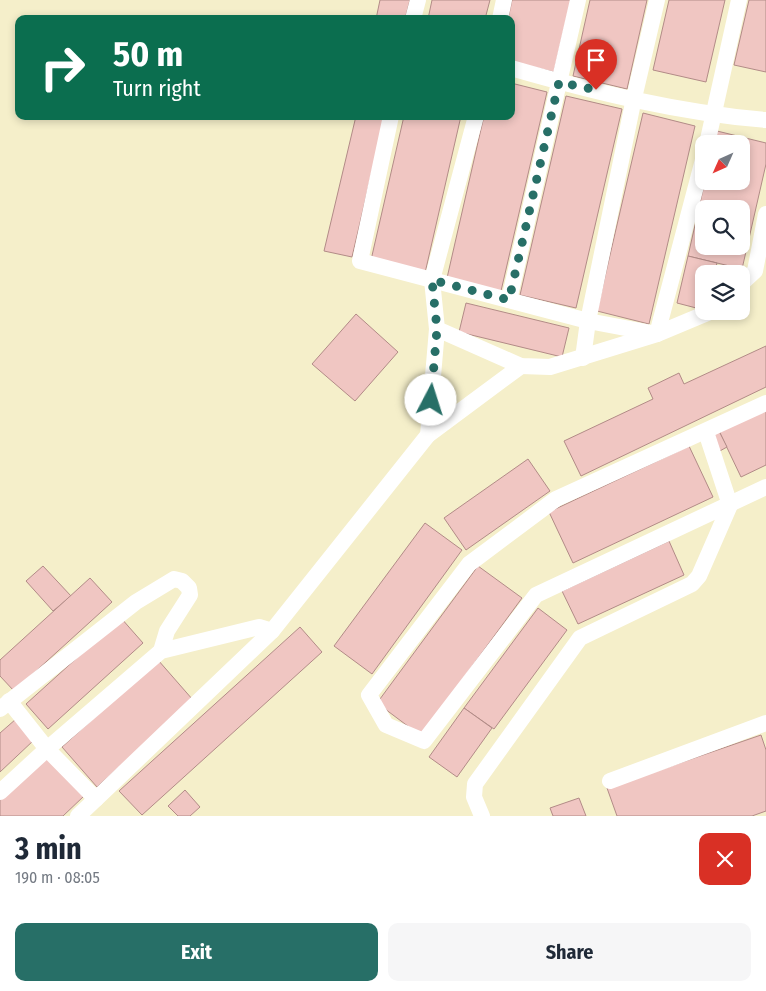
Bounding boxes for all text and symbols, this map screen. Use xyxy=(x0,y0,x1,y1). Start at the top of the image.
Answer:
text: 50 m xyxy=(113,33,183,75)
icon: right xyxy=(30,35,95,100)
pin xyxy=(575,39,617,90)
icon: arrive xyxy=(582,46,610,74)
text: Turn right xyxy=(113,75,201,102)
north arrow xyxy=(695,135,750,190)
map controls xyxy=(695,135,750,320)
button: search xyxy=(695,200,750,255)
button: layers xyxy=(695,265,750,320)
position arrow xyxy=(404,373,456,425)
text: 3 min xyxy=(15,831,82,867)
button: close xyxy=(699,833,751,885)
text: 190 m · 08:05 xyxy=(15,868,100,887)
button: Exit xyxy=(15,923,378,981)
button: Share xyxy=(388,923,751,981)

